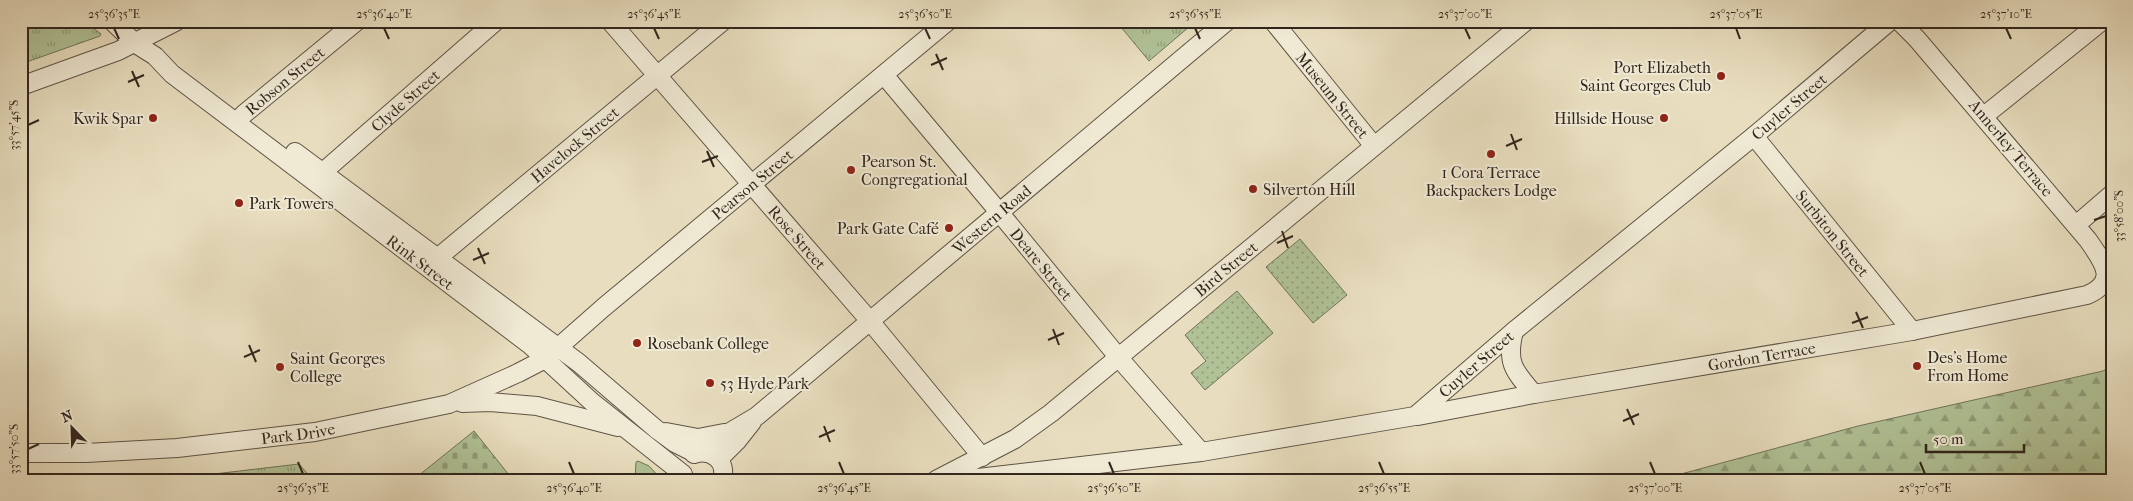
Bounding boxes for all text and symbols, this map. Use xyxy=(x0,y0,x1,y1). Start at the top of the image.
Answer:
text: 25°36'35"E xyxy=(88,7,140,21)
text: 25°36'40"E xyxy=(356,7,412,21)
text: 25°36'45"E xyxy=(627,7,681,21)
text: 25°36'50"E xyxy=(898,7,952,21)
text: 25°36'55"E xyxy=(1169,7,1221,21)
text: 25°37'00"E xyxy=(1438,7,1492,21)
text: 25°37'05"E xyxy=(1710,7,1762,21)
text: 25°37'10"E xyxy=(1980,7,2032,21)
street label: Robson Street xyxy=(241,42,328,119)
street label: Museum Street xyxy=(1292,48,1373,142)
place label: Port Elizabeth Saint Georges Club xyxy=(1580,58,1711,95)
street label: Clyde Street xyxy=(367,65,444,135)
street label: Cuyler Street xyxy=(1747,69,1831,144)
marker: Port Elizabeth Saint Georges Club xyxy=(1715,70,1727,82)
street label: Annerley Terrace xyxy=(1964,95,2057,200)
text: 33°57'45"S xyxy=(7,100,21,150)
street label: Havelock Street xyxy=(527,102,623,186)
place label: Kwik Spar xyxy=(73,109,143,128)
place label: Hillside House xyxy=(1554,109,1654,128)
marker: Kwik Spar xyxy=(147,112,159,124)
marker: Hillside House xyxy=(1658,112,1670,124)
street label: Pearson Street xyxy=(707,144,797,223)
marker: 1 Cora Terrace Backpackers Lodge xyxy=(1485,148,1497,160)
place label: Pearson St. Congregational xyxy=(861,152,968,189)
place label: 1 Cora Terrace Backpackers Lodge xyxy=(1425,163,1557,200)
marker: Pearson St. Congregational xyxy=(845,164,857,176)
street label: Western Road xyxy=(947,180,1035,258)
place label: Silverton Hill xyxy=(1263,180,1356,199)
marker: Silverton Hill xyxy=(1247,183,1259,195)
street label: Surbiton Street xyxy=(1792,186,1874,280)
text: 33°58'00"S xyxy=(2112,190,2126,242)
place label: Park Towers xyxy=(249,194,334,213)
marker: Park Towers xyxy=(233,197,245,209)
street label: Rose Street xyxy=(764,201,831,273)
place label: Park Gate Café xyxy=(837,219,939,238)
marker: Park Gate Café xyxy=(943,222,955,234)
street label: Deare Street xyxy=(1006,224,1077,304)
street label: Rink Street xyxy=(383,230,458,294)
street label: Bird Street xyxy=(1190,237,1261,300)
street label: Cuyler Street xyxy=(1435,326,1518,401)
place label: Rosebank College xyxy=(647,334,769,353)
marker: Rosebank College xyxy=(631,337,643,349)
street label: Gordon Terrace xyxy=(1707,338,1817,374)
place label: Des's Home From Home xyxy=(1927,348,2009,385)
place label: Saint Georges College xyxy=(290,349,385,386)
marker: Des's Home From Home xyxy=(1911,360,1923,372)
marker: Saint Georges College xyxy=(274,361,286,373)
place label: 53 Hyde Park xyxy=(720,374,810,393)
marker: 53 Hyde Park xyxy=(704,377,716,389)
north arrow xyxy=(48,404,98,454)
text: N xyxy=(59,406,76,426)
street label: Park Drive xyxy=(260,419,337,448)
scale bar xyxy=(1926,421,2023,453)
text: 33°57'50"S xyxy=(7,424,21,474)
text: 50 m xyxy=(1933,430,1964,448)
text: 25°36'35"E xyxy=(277,481,329,495)
text: 25°36'40"E xyxy=(546,481,602,495)
text: 25°36'45"E xyxy=(817,481,871,495)
text: 25°36'50"E xyxy=(1087,481,1141,495)
text: 25°36'55"E xyxy=(1358,481,1410,495)
text: 25°37'00"E xyxy=(1628,481,1682,495)
text: 25°37'05"E xyxy=(1899,481,1951,495)

